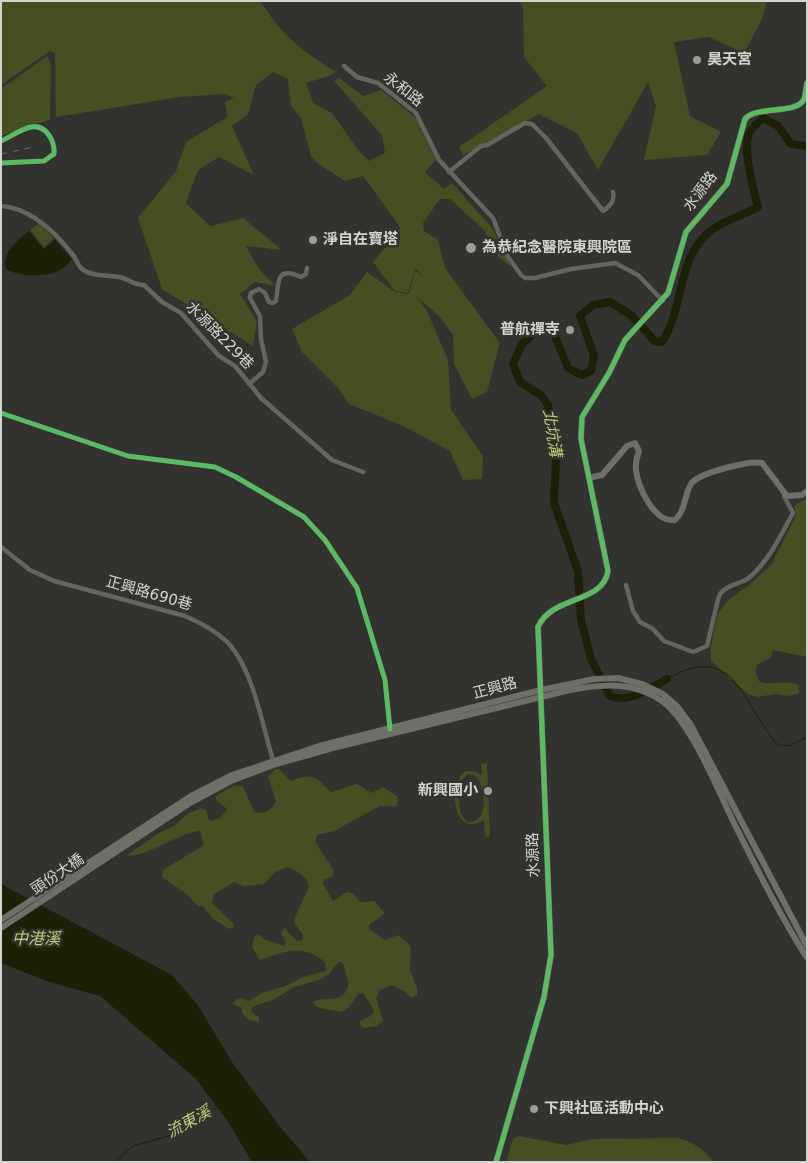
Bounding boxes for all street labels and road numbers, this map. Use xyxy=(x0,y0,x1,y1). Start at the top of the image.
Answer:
street label: 永和路 xyxy=(380,69,426,111)
street label: 水源路 xyxy=(680,169,722,215)
street label: 水源路229巷 xyxy=(181,298,257,374)
street label: 正興路690巷 xyxy=(104,573,194,615)
street label: 正興路 xyxy=(471,674,519,704)
street label: 水源路 xyxy=(524,832,544,878)
street label: 頭份大橋 xyxy=(28,851,88,899)

